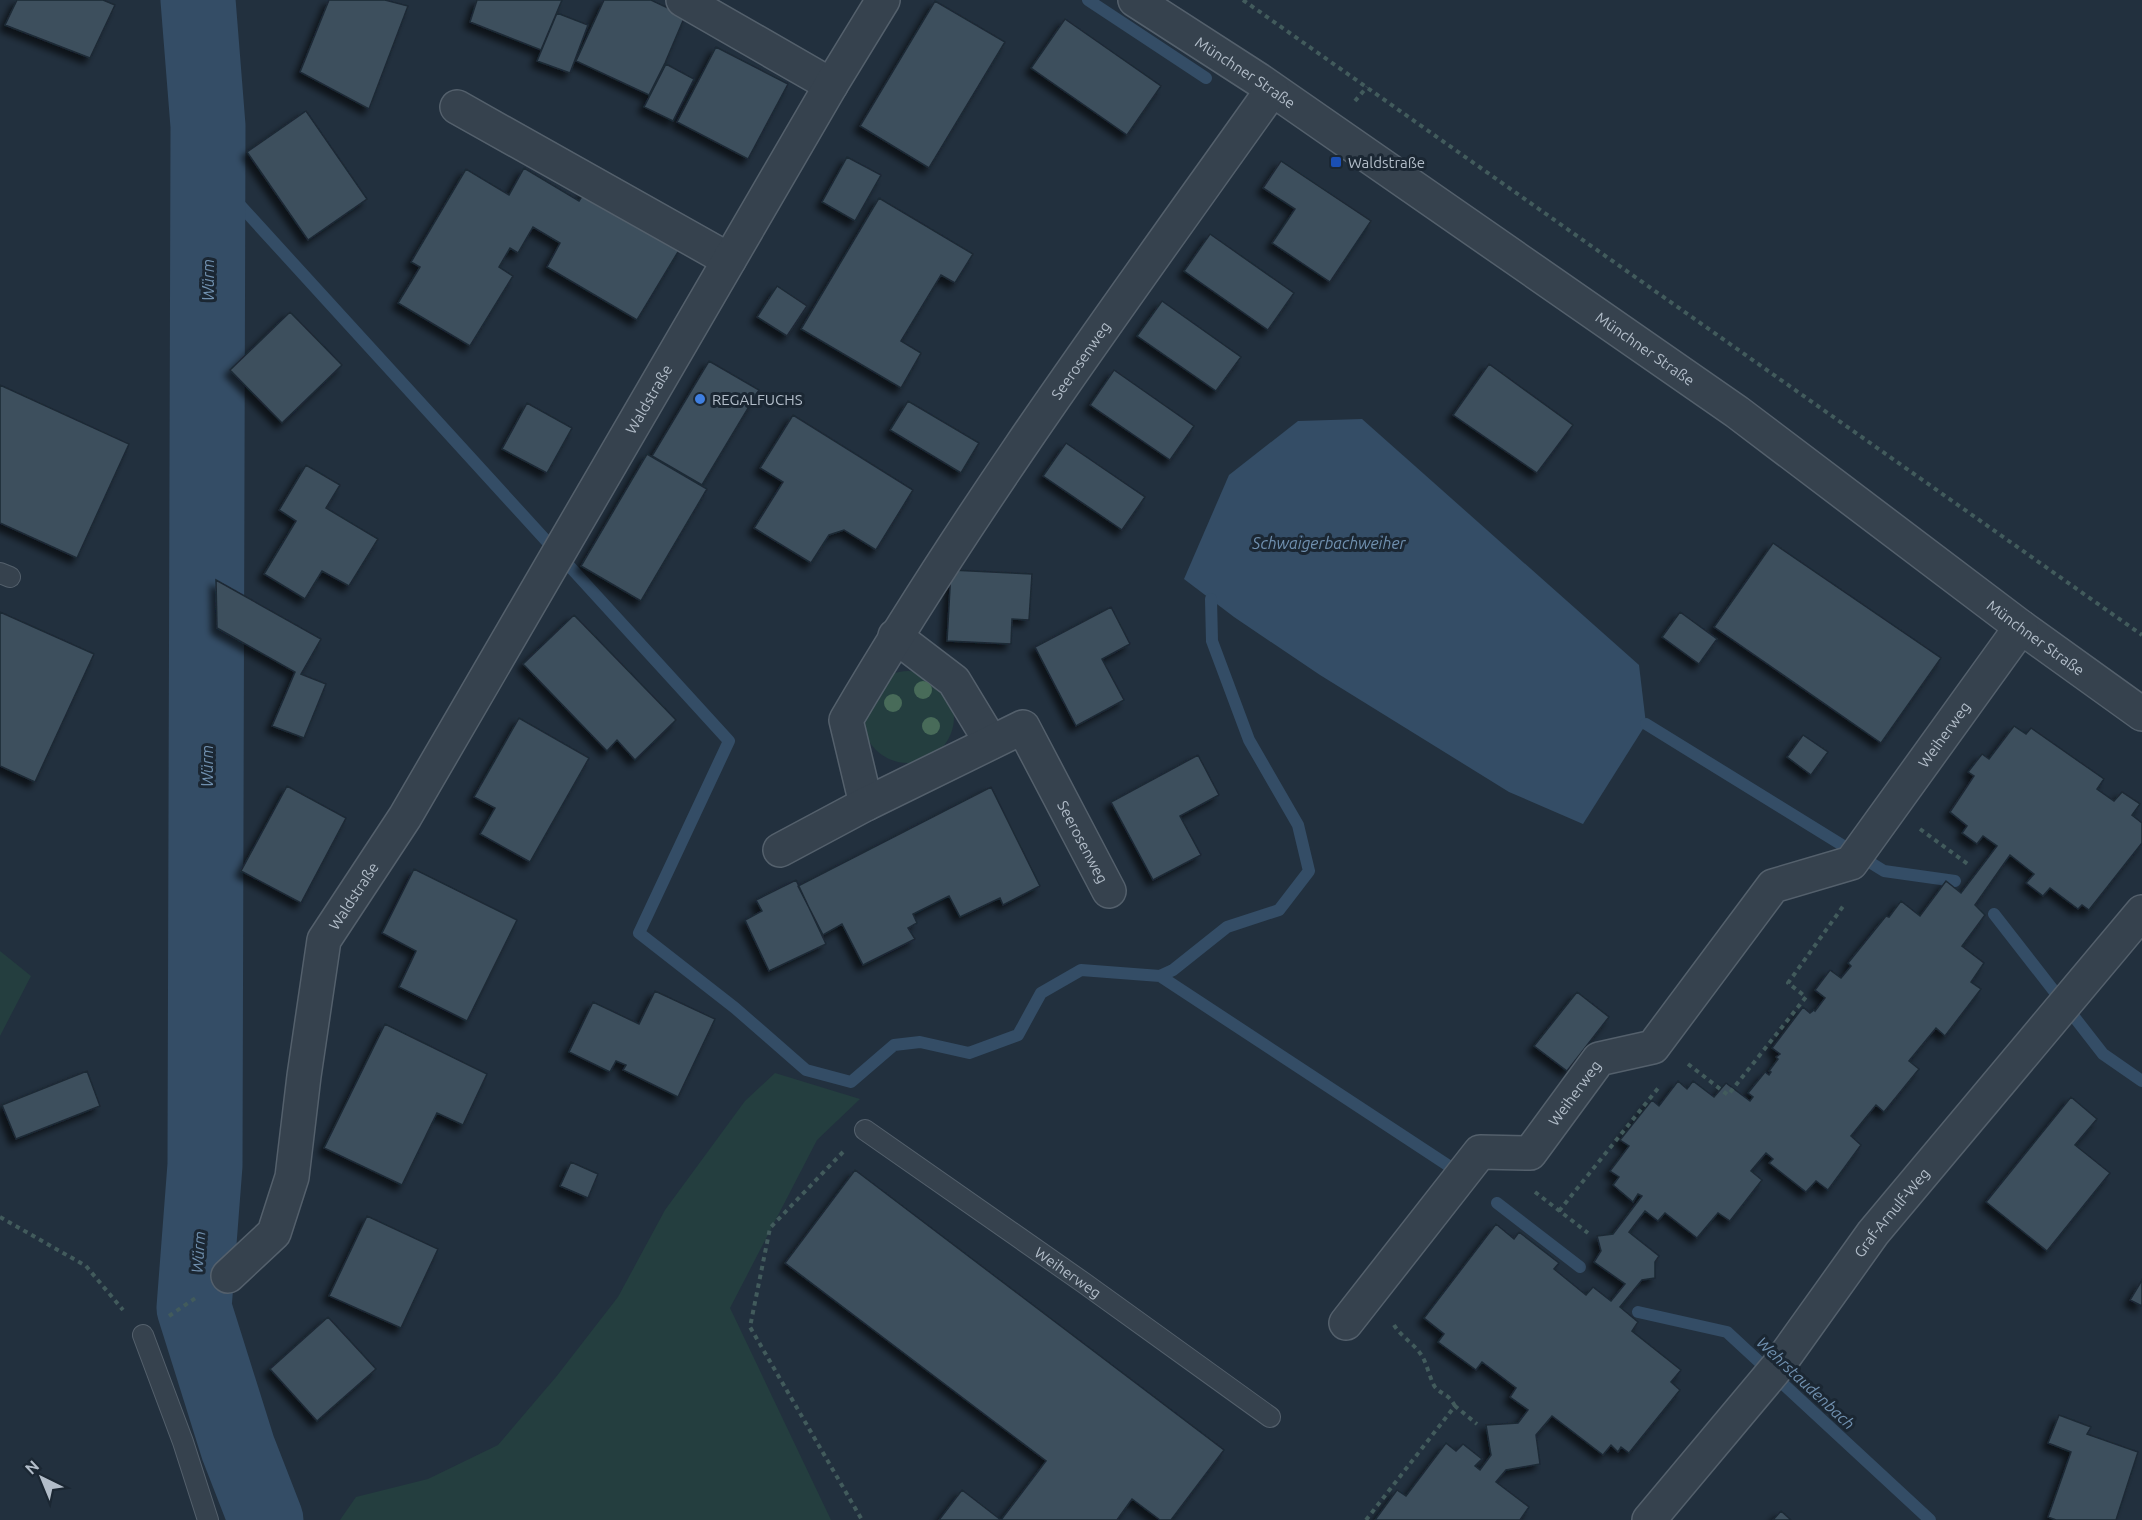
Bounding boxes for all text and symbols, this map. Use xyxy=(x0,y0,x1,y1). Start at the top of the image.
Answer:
street label: Münchner Straße xyxy=(1192,33,1299,111)
place label: Waldstraße xyxy=(1348,154,1425,171)
marker: Waldstraße xyxy=(1329,155,1343,169)
water label: Würm xyxy=(199,259,217,301)
street label: Münchner Straße xyxy=(1593,308,1698,389)
street label: Seerosenweg xyxy=(1047,318,1113,402)
street label: Waldstraße xyxy=(622,361,675,437)
place label: REGALFUCHS xyxy=(712,391,803,408)
marker: REGALFUCHS xyxy=(693,392,707,406)
water label: Schwaigerbachweiher xyxy=(1251,534,1407,552)
street label: Münchner Straße xyxy=(1984,596,2088,678)
street label: Weiherweg xyxy=(1914,698,1973,770)
water label: Würm xyxy=(198,745,216,787)
street label: Seerosenweg xyxy=(1055,798,1112,886)
street label: Waldstraße xyxy=(325,859,381,933)
street label: Weiherweg xyxy=(1545,1057,1604,1129)
street label: Graf-Arnulf-Weg xyxy=(1850,1164,1933,1260)
water label: Würm xyxy=(188,1230,208,1274)
street label: Weiherweg xyxy=(1032,1243,1105,1301)
water label: Wehrstaudenbach xyxy=(1753,1333,1859,1433)
north arrow xyxy=(12,1448,72,1508)
text: N xyxy=(21,1456,42,1478)

